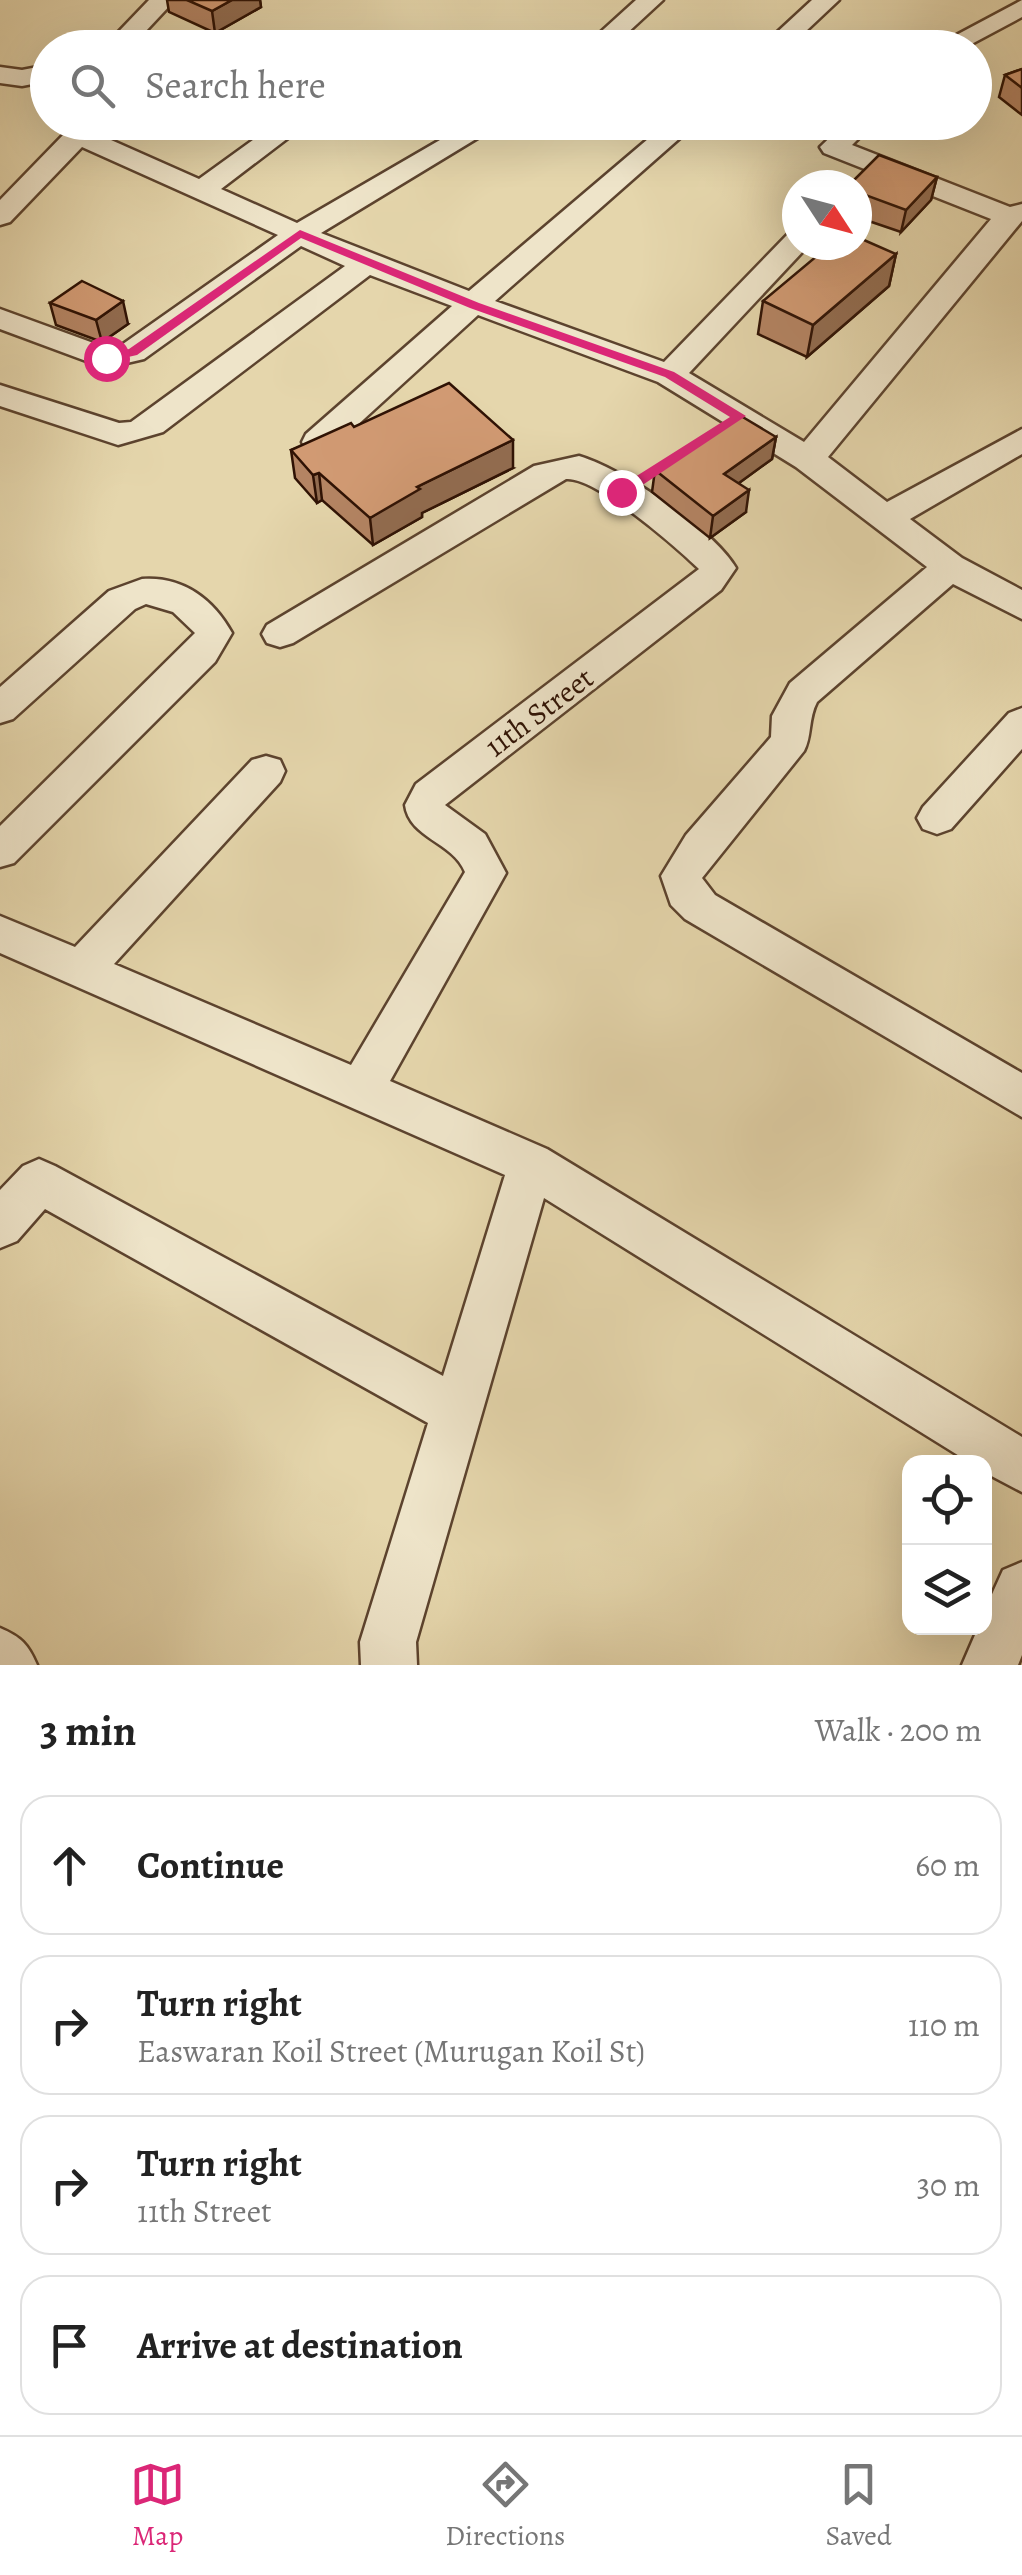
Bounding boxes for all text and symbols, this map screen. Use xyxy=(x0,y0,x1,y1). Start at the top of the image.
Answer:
search box xyxy=(30,30,992,140)
icon: search xyxy=(65,58,120,113)
text: Search here xyxy=(145,59,326,111)
north arrow xyxy=(782,170,872,260)
route start xyxy=(84,336,130,382)
route end xyxy=(599,470,645,516)
street label: 11th Street xyxy=(477,658,601,766)
map controls xyxy=(902,1455,992,1635)
button: locate xyxy=(902,1455,992,1545)
button: layers xyxy=(902,1545,992,1635)
text: 3 min xyxy=(40,1702,136,1759)
text: Walk · 200 m xyxy=(815,1708,982,1752)
icon: ahead xyxy=(42,1838,97,1893)
text: Continue xyxy=(137,1839,284,1891)
text: 60 m xyxy=(915,1843,980,1887)
text: Turn right xyxy=(137,1977,302,2029)
icon: right xyxy=(42,1998,97,2053)
text: 110 m xyxy=(908,2003,980,2047)
text: Easwaran Koil Street (Murugan Koil St) xyxy=(137,2029,645,2073)
text: Turn right xyxy=(137,2137,302,2189)
icon: right xyxy=(42,2158,97,2213)
text: 30 m xyxy=(917,2163,980,2207)
text: 11th Street xyxy=(137,2189,272,2233)
icon: arrive xyxy=(42,2318,97,2373)
text: Arrive at destination xyxy=(137,2319,463,2371)
tab: Map xyxy=(130,2457,185,2555)
tab: Directions xyxy=(445,2457,565,2555)
tab: Saved xyxy=(826,2457,892,2555)

